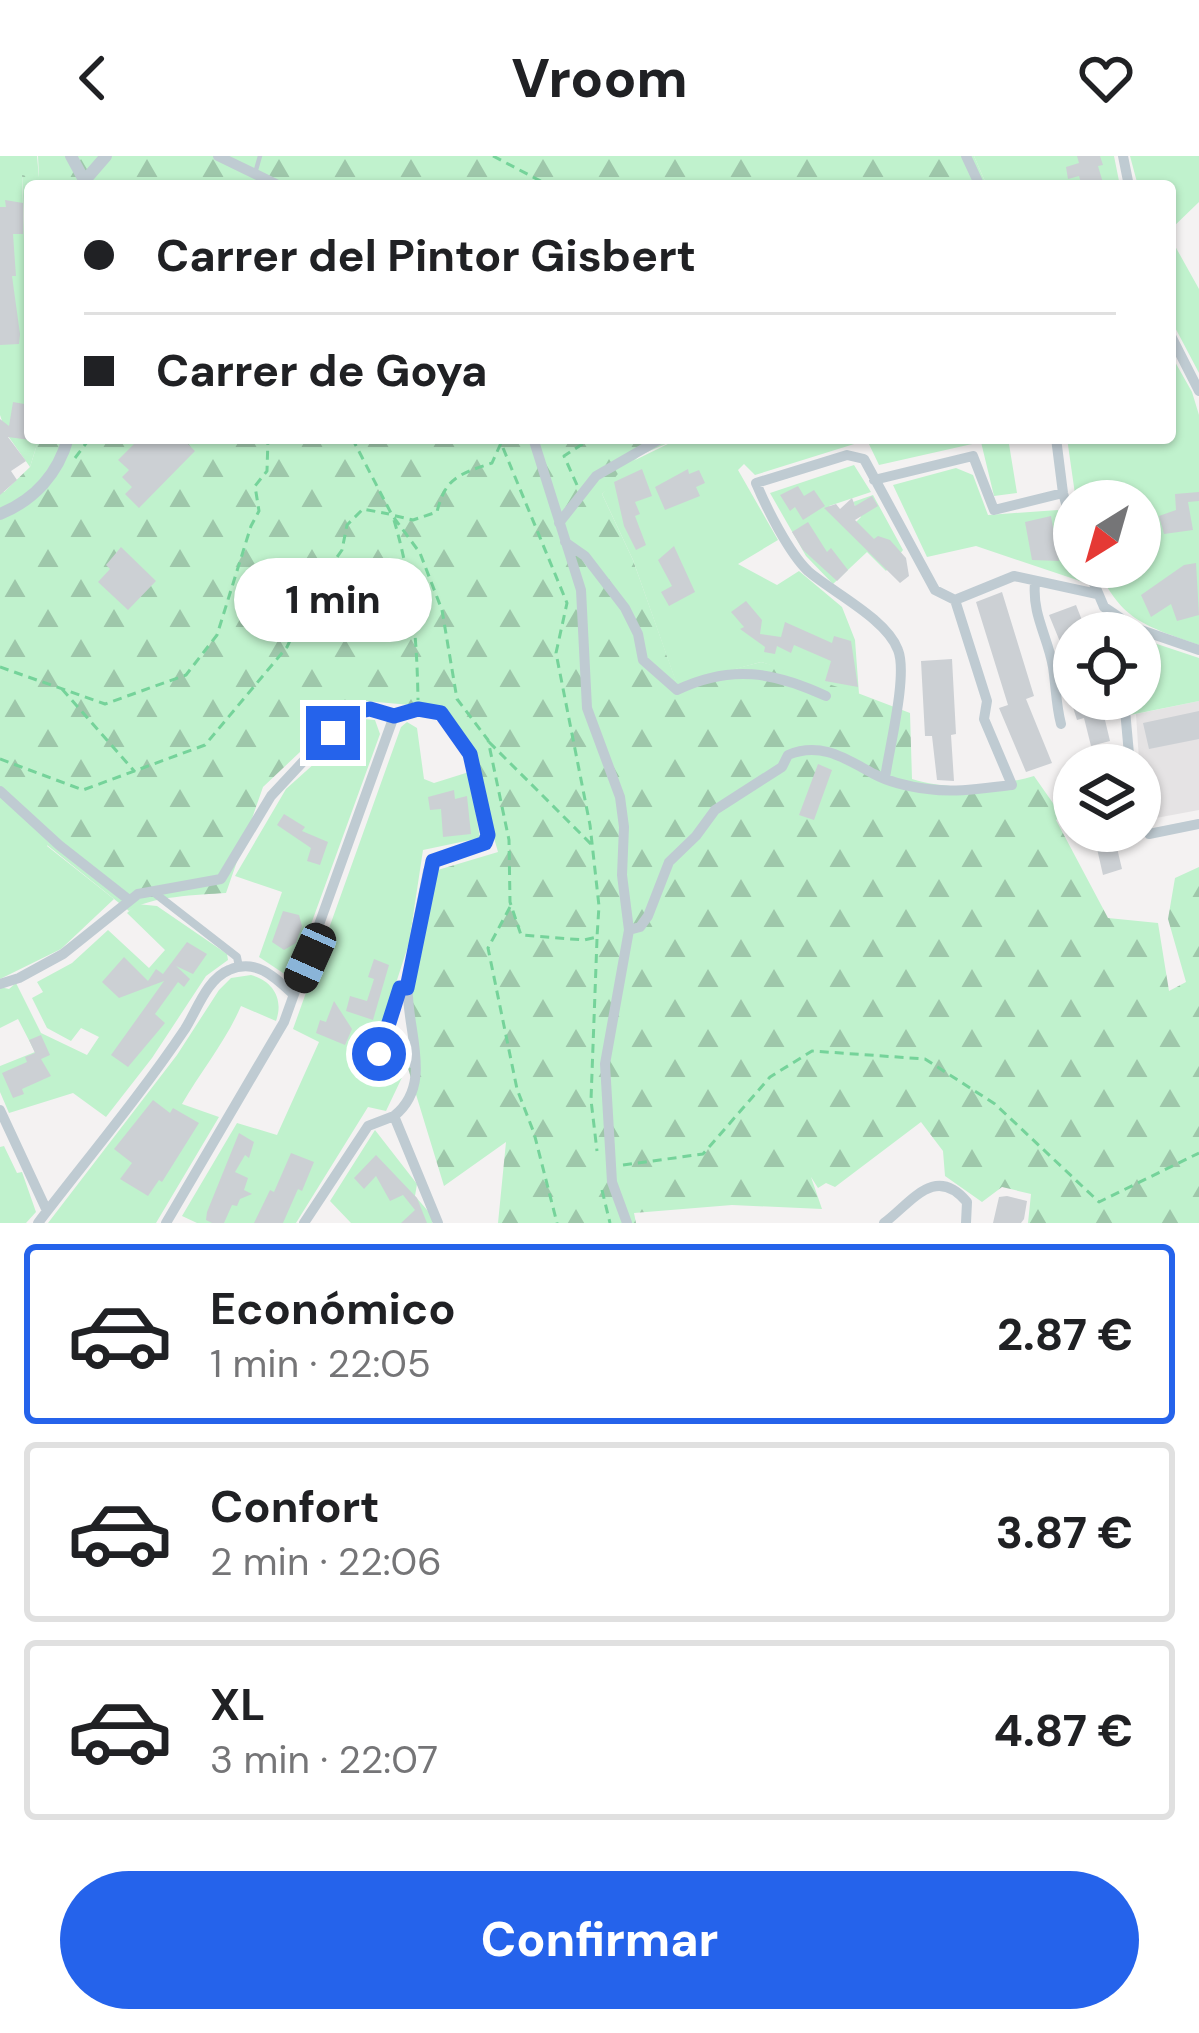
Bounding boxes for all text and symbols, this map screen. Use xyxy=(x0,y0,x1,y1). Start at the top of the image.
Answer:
text: Vroom xyxy=(511,43,688,114)
icon: back xyxy=(60,45,126,111)
icon: heart xyxy=(1073,45,1139,111)
text: Carrer del Pintor Gisbert xyxy=(156,226,696,285)
text: Carrer de Goya xyxy=(156,341,487,400)
north arrow xyxy=(1053,480,1161,588)
map controls xyxy=(1053,480,1161,852)
callout: 1 min xyxy=(234,559,432,643)
text: 1 min xyxy=(285,574,381,625)
button: locate xyxy=(1053,612,1161,720)
route end xyxy=(306,706,360,760)
button: layers xyxy=(1053,744,1161,852)
car xyxy=(279,918,341,998)
route start xyxy=(352,1027,406,1081)
text: Económico xyxy=(210,1279,456,1338)
icon: car xyxy=(66,1280,174,1388)
text: 2.87 € xyxy=(997,1305,1133,1364)
text: 1 min · 22:05 xyxy=(210,1338,431,1389)
text: Confort xyxy=(210,1477,380,1536)
icon: car xyxy=(66,1478,174,1586)
text: 3.87 € xyxy=(996,1503,1133,1562)
text: 2 min · 22:06 xyxy=(210,1536,442,1587)
text: XL xyxy=(210,1675,265,1734)
icon: car xyxy=(66,1676,174,1784)
text: 4.87 € xyxy=(994,1701,1133,1760)
text: 3 min · 22:07 xyxy=(210,1734,438,1785)
button: Confirmar xyxy=(60,1871,1139,2009)

